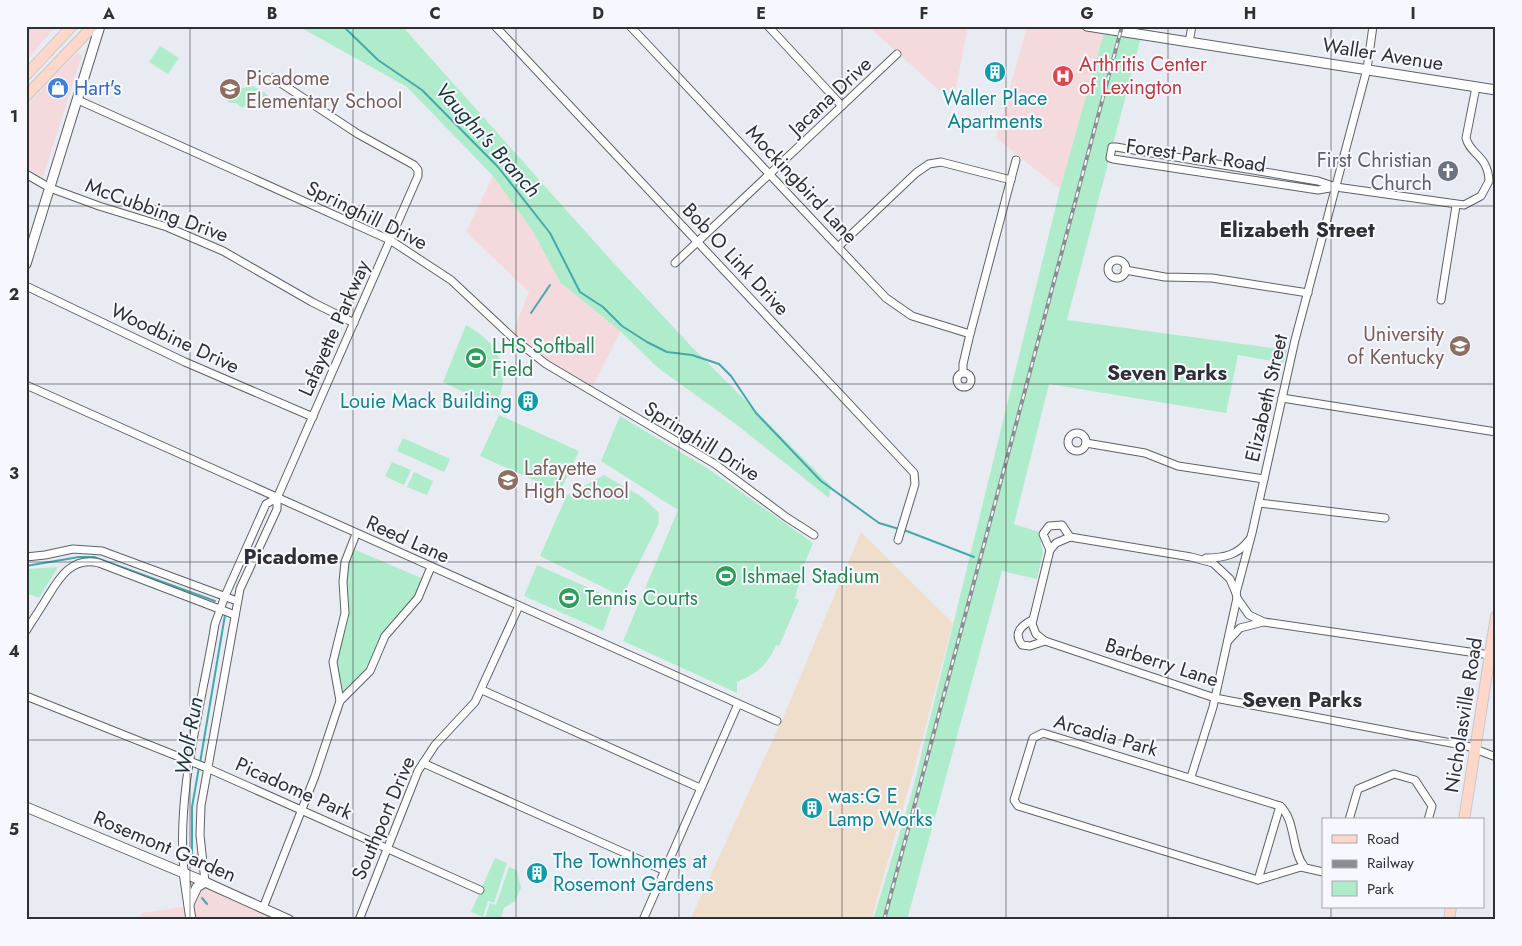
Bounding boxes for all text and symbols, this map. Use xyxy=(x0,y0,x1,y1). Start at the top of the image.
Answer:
text: A xyxy=(102,2,115,25)
text: B xyxy=(267,2,277,25)
text: C xyxy=(429,2,441,25)
text: D xyxy=(592,2,604,25)
text: E xyxy=(756,2,766,25)
text: F xyxy=(920,2,928,25)
text: G xyxy=(1080,2,1094,25)
text: H xyxy=(1244,2,1256,25)
text: I xyxy=(1410,2,1416,25)
street label: Waller Avenue xyxy=(1320,31,1445,78)
street label: Jacana Drive xyxy=(780,50,878,145)
place label: Arthritis Center of Lexington xyxy=(1079,50,1207,102)
building icon: Waller Place Apartments xyxy=(983,60,1007,84)
place label: Picadome Elementary School xyxy=(246,64,402,116)
hospital icon: Arthritis Center of Lexington xyxy=(1051,64,1075,88)
place label: Hart's xyxy=(74,74,121,103)
shop icon: Hart's xyxy=(46,76,70,100)
water label: Vaughn's Branch xyxy=(428,76,548,204)
school or university icon: Picadome Elementary School xyxy=(218,77,242,101)
place label: Waller Place Apartments xyxy=(943,84,1047,136)
text: 1 xyxy=(10,105,18,128)
street label: Mockingbird Lane xyxy=(739,119,864,250)
street label: Forest Park Road xyxy=(1124,131,1268,180)
place label: First Christian Church xyxy=(1317,146,1432,198)
church icon: First Christian Church xyxy=(1436,159,1460,183)
street label: McCubbing Drive xyxy=(81,171,232,250)
street label: Springhill Drive xyxy=(301,174,432,257)
street label: Bob O Link Drive xyxy=(675,196,796,322)
district label: Elizabeth Street xyxy=(1219,215,1375,245)
street label: Lafayette Parkway xyxy=(291,255,378,401)
text: 2 xyxy=(9,283,19,306)
street label: Woodbine Drive xyxy=(106,296,244,381)
place label: University of Kentucky xyxy=(1347,320,1444,372)
street label: Elizabeth Street xyxy=(1238,331,1295,465)
place label: LHS Softball Field xyxy=(492,332,595,384)
school or university icon: University of Kentucky xyxy=(1448,334,1472,358)
sports icon: LHS Softball Field xyxy=(464,346,488,370)
district label: Seven Parks xyxy=(1107,358,1227,388)
place label: Louie Mack Building xyxy=(340,387,512,416)
building icon: Louie Mack Building xyxy=(516,389,540,413)
street label: Springhill Drive xyxy=(638,394,765,489)
place label: Lafayette High School xyxy=(524,454,629,506)
text: 3 xyxy=(9,462,19,485)
school or university icon: Lafayette High School xyxy=(496,468,520,492)
street label: Reed Lane xyxy=(361,508,454,571)
district label: Picadome xyxy=(243,542,339,572)
place label: Ishmael Stadium xyxy=(742,562,880,591)
sports icon: Ishmael Stadium xyxy=(714,564,738,588)
place label: Tennis Courts xyxy=(585,584,698,613)
sports icon: Tennis Courts xyxy=(557,586,581,610)
street label: Barberry Lane xyxy=(1101,630,1222,694)
street label: Nicholasville Road xyxy=(1437,636,1490,795)
text: 4 xyxy=(8,640,20,663)
district label: Seven Parks xyxy=(1242,685,1362,715)
water label: Wolf Run xyxy=(167,694,211,778)
street label: Arcadia Park xyxy=(1051,707,1161,764)
street label: Picadome Park xyxy=(231,750,357,827)
street label: Southport Drive xyxy=(344,752,423,885)
place label: was:G E Lamp Works xyxy=(828,782,932,834)
building icon: was:G E Lamp Works xyxy=(800,796,824,820)
street label: Rosemont Garden xyxy=(89,803,241,890)
text: 5 xyxy=(9,818,19,841)
legend xyxy=(1322,818,1484,908)
text: Road xyxy=(1367,828,1399,850)
place label: The Townhomes at Rosemont Gardens xyxy=(553,847,714,899)
text: Railway xyxy=(1367,852,1414,874)
building icon: The Townhomes at Rosemont Gardens xyxy=(525,861,549,885)
text: Park xyxy=(1367,878,1394,900)

